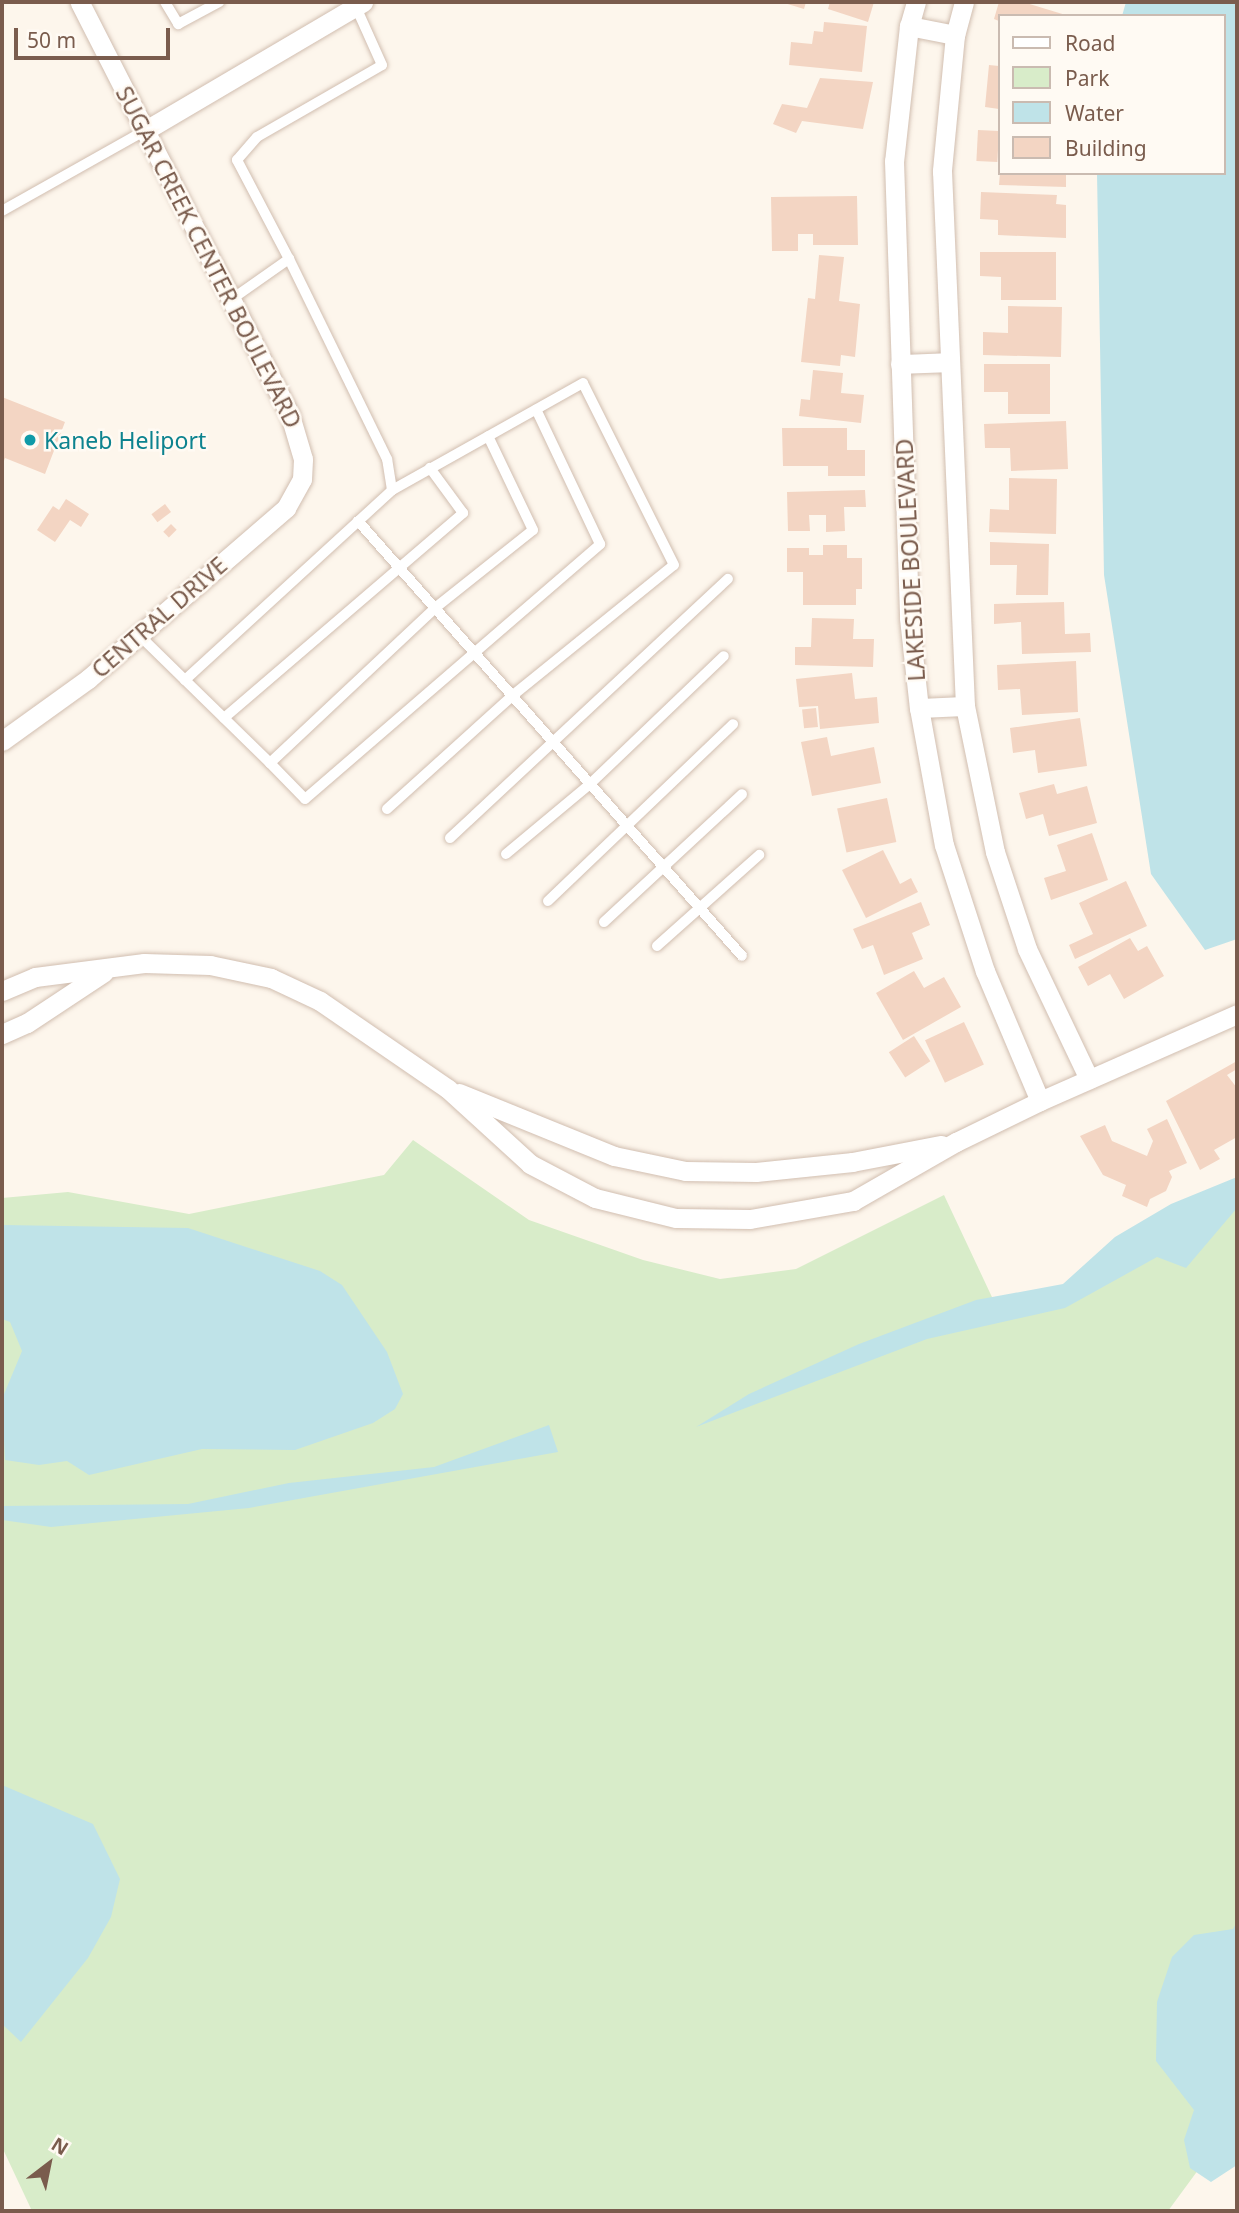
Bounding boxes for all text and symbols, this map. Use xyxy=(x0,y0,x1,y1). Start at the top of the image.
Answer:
scale bar xyxy=(18,14,173,58)
legend xyxy=(998,14,1225,175)
text: 50 m xyxy=(27,26,76,54)
text: Road xyxy=(1065,29,1115,57)
text: Park xyxy=(1065,64,1109,92)
street label: SUGAR CREEK CENTER BOULEVARD xyxy=(111,82,307,432)
text: Water xyxy=(1065,99,1124,127)
text: Building xyxy=(1065,134,1147,162)
place label: Kaneb Heliport xyxy=(44,426,206,454)
marker: Kaneb Heliport xyxy=(22,432,38,448)
street label: LAKESIDE BOULEVARD xyxy=(890,438,930,682)
street label: CENTRAL DRIVE xyxy=(86,551,232,683)
north arrow xyxy=(14,2129,84,2199)
text: N xyxy=(47,2131,74,2161)

